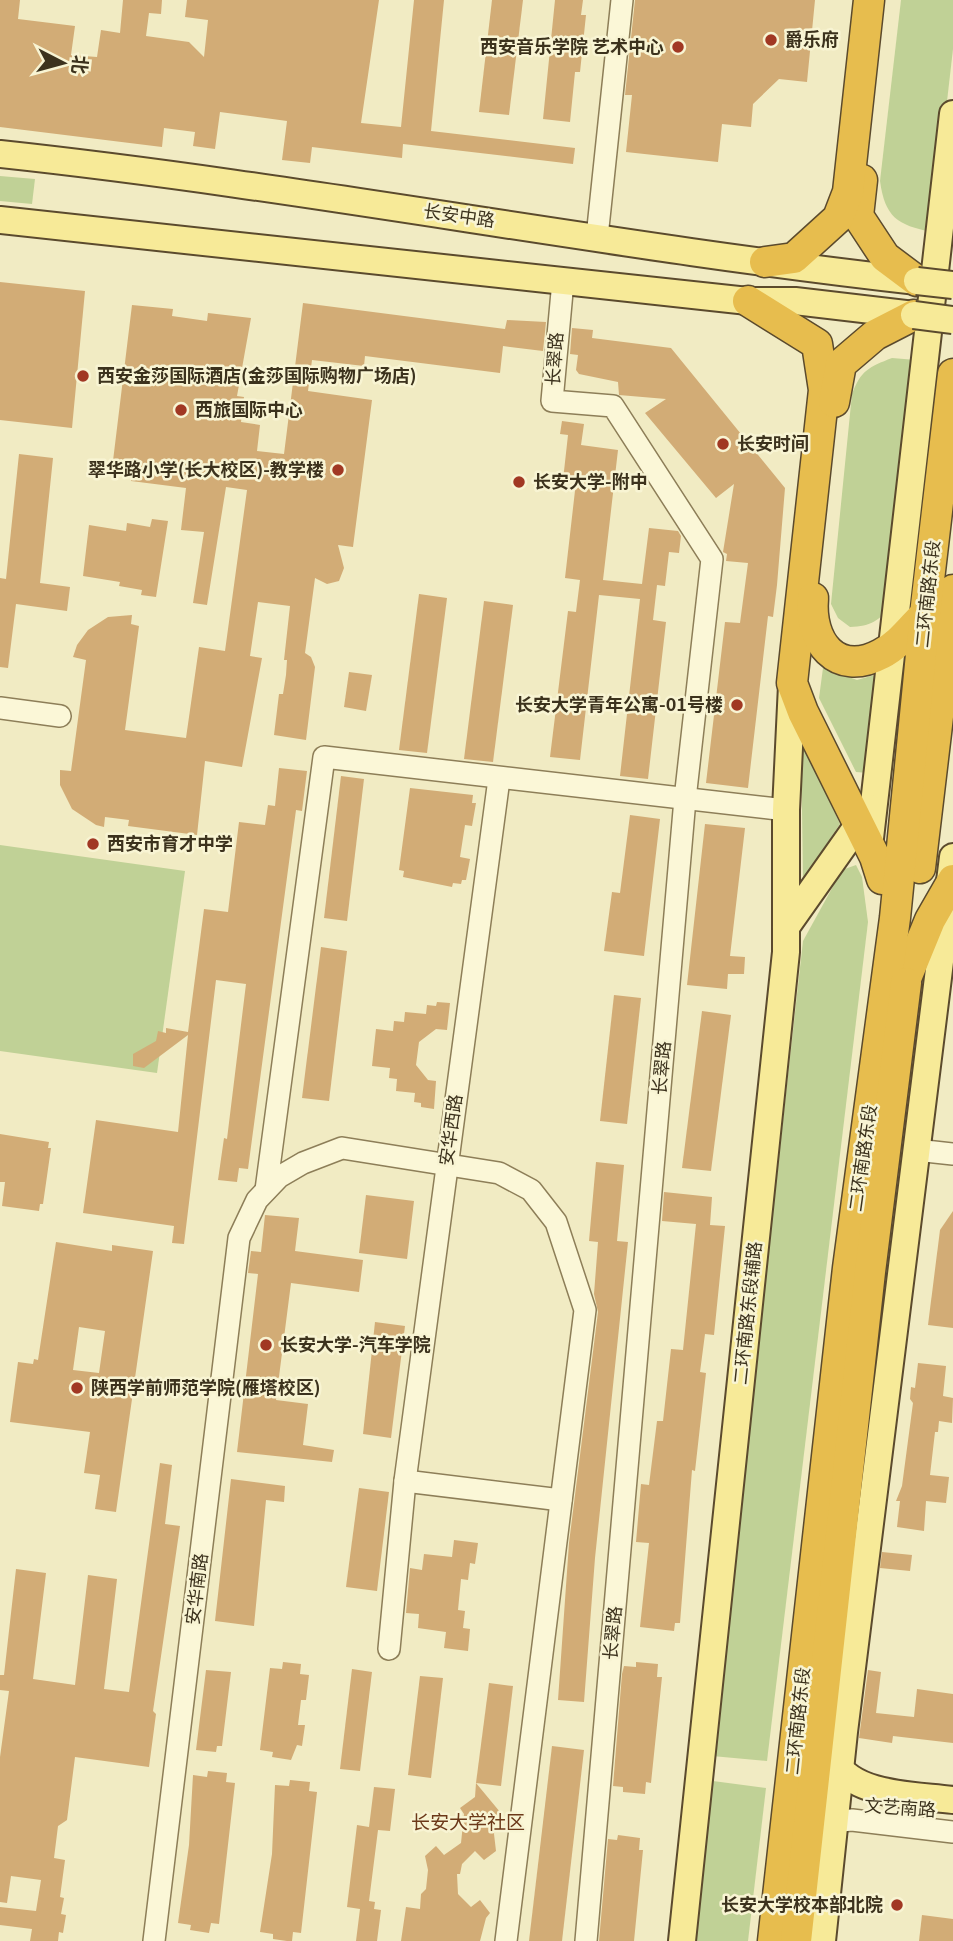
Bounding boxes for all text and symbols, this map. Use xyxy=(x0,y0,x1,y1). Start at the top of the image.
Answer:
place label: 爵乐府 xyxy=(785,25,839,51)
north arrow xyxy=(28,28,98,98)
place label: 西安音乐学院 艺术中心 xyxy=(480,32,664,58)
marker: 爵乐府 xyxy=(763,32,779,48)
marker: 西安音乐学院 艺术中心 xyxy=(670,39,686,55)
text: 北 xyxy=(67,54,96,76)
street label: 长安中路 xyxy=(422,196,497,232)
street label: 长翠路 xyxy=(538,331,568,387)
place label: 西安金莎国际酒店(金莎国际购物广场店) xyxy=(97,361,417,387)
marker: 西安金莎国际酒店(金莎国际购物广场店) xyxy=(75,368,91,384)
place label: 西旅国际中心 xyxy=(195,395,303,421)
marker: 西旅国际中心 xyxy=(173,402,189,418)
place label: 长安时间 xyxy=(737,429,809,455)
marker: 长安时间 xyxy=(715,436,731,452)
place label: 翠华路小学(长大校区)-教学楼 xyxy=(88,455,324,481)
marker: 翠华路小学(长大校区)-教学楼 xyxy=(330,462,346,478)
place label: 长安大学-附中 xyxy=(533,467,648,493)
marker: 长安大学-附中 xyxy=(511,474,527,490)
street label: 二环南路东段 xyxy=(907,539,945,649)
place label: 长安大学青年公寓-01号楼 xyxy=(515,690,723,716)
marker: 长安大学青年公寓-01号楼 xyxy=(729,697,745,713)
place label: 西安市育才中学 xyxy=(107,829,233,855)
marker: 西安市育才中学 xyxy=(85,836,101,852)
street label: 长翠路 xyxy=(645,1040,675,1096)
street label: 安华西路 xyxy=(431,1092,467,1167)
street label: 二环南路东段 xyxy=(841,1102,881,1213)
street label: 二环南路东段辅路 xyxy=(726,1240,766,1386)
place label: 长安大学-汽车学院 xyxy=(280,1330,431,1356)
marker: 长安大学-汽车学院 xyxy=(258,1337,274,1353)
place label: 陕西学前师范学院(雁塔校区) xyxy=(91,1373,321,1399)
marker: 陕西学前师范学院(雁塔校区) xyxy=(69,1380,85,1396)
street label: 安华南路 xyxy=(178,1551,212,1626)
street label: 长翠路 xyxy=(596,1605,626,1661)
street label: 二环南路东段 xyxy=(777,1666,815,1776)
street label: 文艺南路 xyxy=(863,1791,937,1821)
district label: 长安大学社区 xyxy=(411,1807,525,1834)
place label: 长安大学校本部北院 xyxy=(721,1890,883,1916)
marker: 长安大学校本部北院 xyxy=(889,1897,905,1913)

